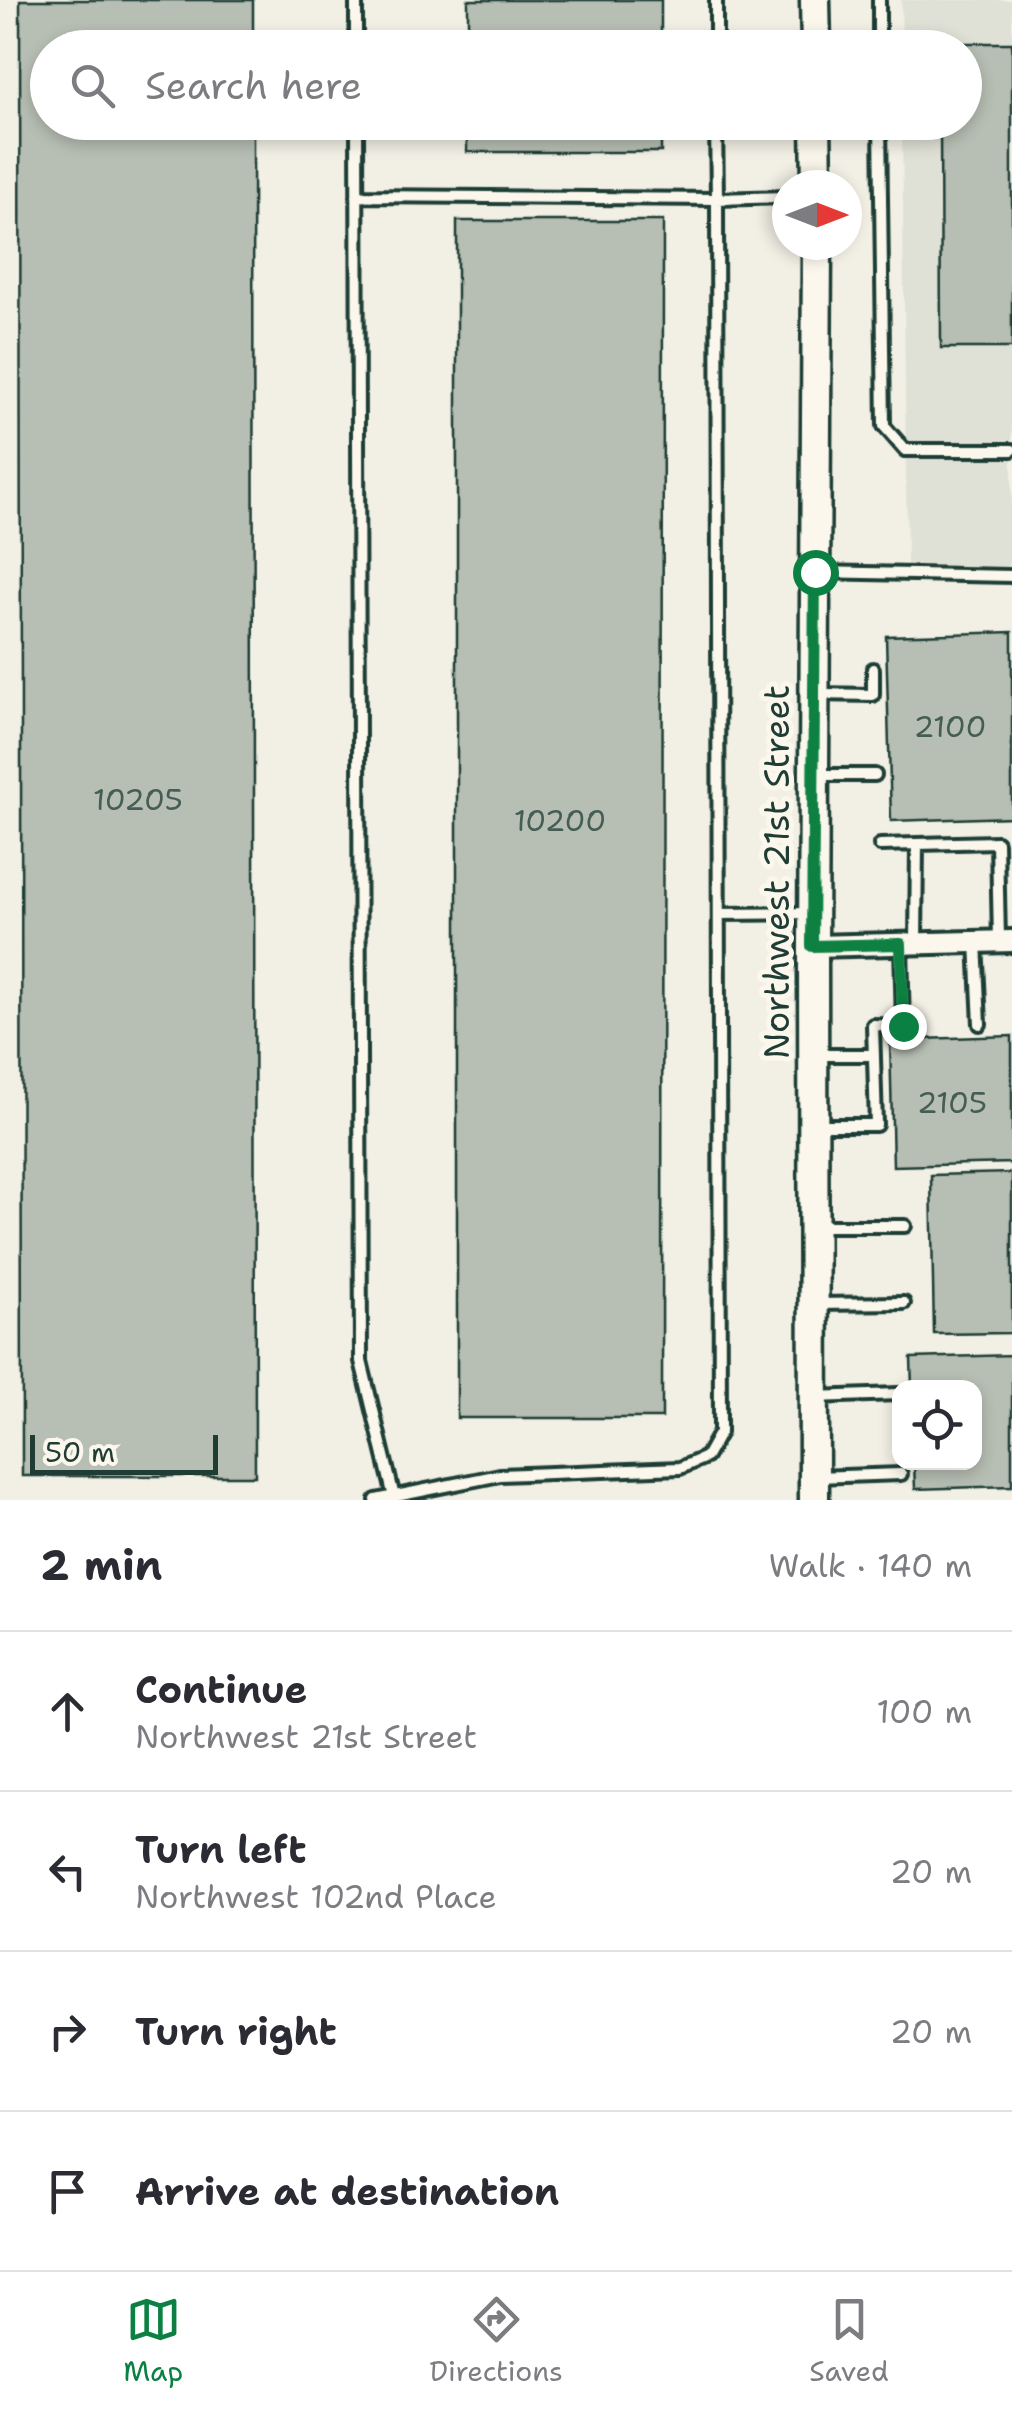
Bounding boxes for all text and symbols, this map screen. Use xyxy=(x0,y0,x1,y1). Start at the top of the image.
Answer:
search box xyxy=(30,30,982,140)
icon: search xyxy=(65,58,120,113)
text: Search here xyxy=(145,60,362,111)
north arrow xyxy=(772,170,862,260)
route start xyxy=(793,550,839,596)
street label: Northwest 21st Street xyxy=(753,685,800,1059)
house number: 2100 xyxy=(913,706,987,747)
house number: 10205 xyxy=(93,779,183,820)
house number: 10200 xyxy=(514,800,606,841)
route end xyxy=(881,1004,927,1050)
house number: 2105 xyxy=(917,1082,987,1123)
map controls xyxy=(892,1380,982,1470)
button: locate xyxy=(892,1380,982,1470)
scale bar xyxy=(30,1430,218,1474)
text: 50 m xyxy=(45,1433,115,1471)
text: 2 min xyxy=(40,1537,162,1593)
text: Walk · 140 m xyxy=(769,1544,972,1587)
text: Continue xyxy=(135,1664,307,1715)
icon: ahead xyxy=(40,1684,95,1739)
text: 100 m xyxy=(876,1690,972,1733)
text: Northwest 21st Street xyxy=(135,1715,477,1758)
text: Turn left xyxy=(135,1824,307,1875)
icon: left xyxy=(40,1844,95,1899)
text: 20 m xyxy=(890,1850,972,1893)
text: Northwest 102nd Place xyxy=(135,1875,497,1918)
icon: right xyxy=(40,2004,95,2059)
text: Turn right xyxy=(135,2006,337,2057)
text: 20 m xyxy=(890,2010,972,2053)
icon: arrive xyxy=(40,2164,95,2219)
text: Arrive at destination xyxy=(135,2166,559,2217)
tab: Map xyxy=(123,2292,183,2390)
tab: Directions xyxy=(430,2292,563,2390)
tab: Saved xyxy=(809,2292,889,2390)

